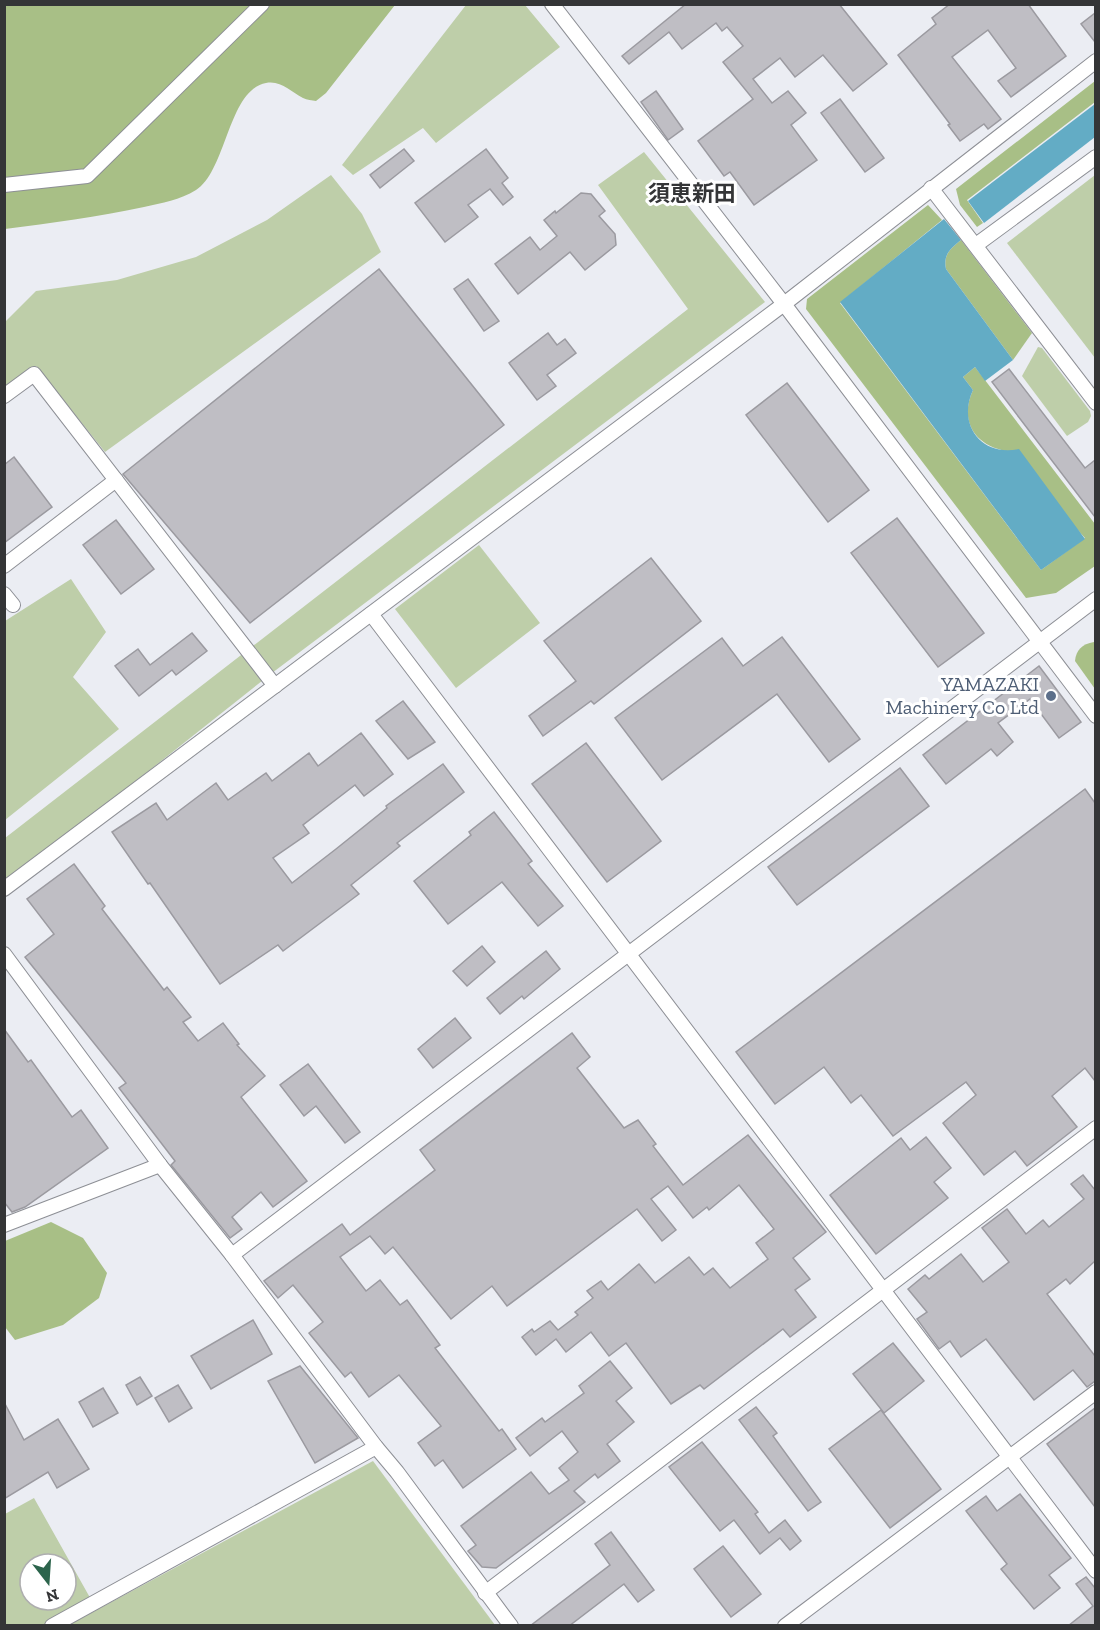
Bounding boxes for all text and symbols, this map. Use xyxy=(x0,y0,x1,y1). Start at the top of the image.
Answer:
district label: 須恵新田 xyxy=(648,180,736,207)
place label: YAMAZAKI Machinery Co Ltd xyxy=(885,672,1039,719)
marker: YAMAZAKI Machinery Co Ltd xyxy=(1044,689,1058,703)
north arrow xyxy=(18,1552,78,1612)
text: N xyxy=(44,1585,61,1607)

